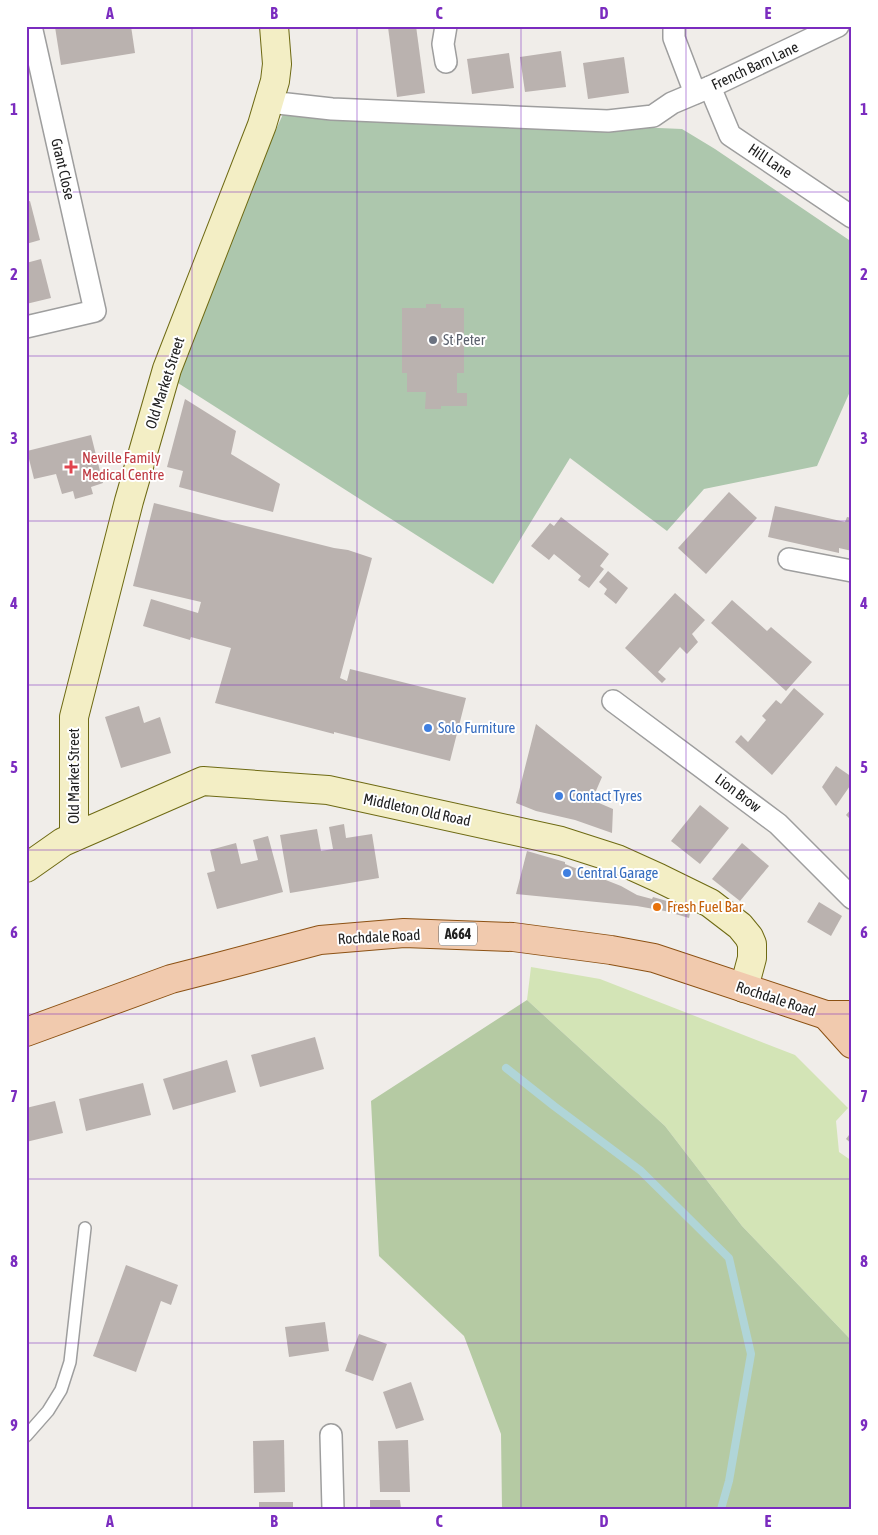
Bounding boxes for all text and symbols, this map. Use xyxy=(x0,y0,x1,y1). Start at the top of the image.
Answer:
text: A xyxy=(105,4,114,22)
text: B xyxy=(270,4,278,22)
text: C xyxy=(435,4,443,22)
text: D xyxy=(600,4,609,22)
text: E xyxy=(765,4,772,22)
street label: French Barn Lane xyxy=(709,38,801,93)
text: 1 xyxy=(10,100,18,118)
text: 1 xyxy=(860,100,868,118)
street label: Grant Close xyxy=(48,137,79,201)
street label: Hill Lane xyxy=(745,140,796,181)
text: 2 xyxy=(10,265,18,283)
text: 2 xyxy=(860,265,868,283)
place label: St Peter xyxy=(443,331,486,348)
marker: St Peter xyxy=(427,334,439,346)
street label: Old Market Street xyxy=(142,335,187,431)
text: 3 xyxy=(10,429,18,447)
text: 3 xyxy=(860,429,868,447)
place label: Neville Family Medical Centre xyxy=(82,449,164,483)
marker: Neville Family Medical Centre xyxy=(64,460,78,474)
text: 4 xyxy=(9,594,18,612)
text: 4 xyxy=(859,594,868,612)
place label: Solo Furniture xyxy=(438,719,516,736)
marker: Solo Furniture xyxy=(422,722,434,734)
street label: Old Market Street xyxy=(65,728,82,824)
text: 5 xyxy=(10,758,18,776)
text: 5 xyxy=(860,758,868,776)
street label: Lion Brow xyxy=(712,770,765,815)
place label: Contact Tyres xyxy=(569,787,642,804)
street label: Middleton Old Road xyxy=(362,790,472,829)
marker: Contact Tyres xyxy=(553,790,565,802)
place label: Central Garage xyxy=(577,864,658,881)
marker: Central Garage xyxy=(561,867,573,879)
place label: Fresh Fuel Bar xyxy=(667,898,744,915)
marker: Fresh Fuel Bar xyxy=(651,901,663,913)
road number: A664 xyxy=(439,922,477,946)
text: 6 xyxy=(10,923,18,941)
text: 6 xyxy=(860,923,868,941)
street label: Rochdale Road xyxy=(337,926,421,947)
street label: Rochdale Road xyxy=(734,978,818,1019)
text: 7 xyxy=(10,1087,18,1105)
text: 7 xyxy=(860,1087,868,1105)
text: 8 xyxy=(10,1252,18,1270)
text: 8 xyxy=(860,1252,868,1270)
text: 9 xyxy=(10,1416,18,1434)
text: 9 xyxy=(860,1416,868,1434)
text: A xyxy=(105,1512,114,1530)
text: B xyxy=(270,1512,278,1530)
text: C xyxy=(435,1512,443,1530)
text: D xyxy=(600,1512,609,1530)
text: E xyxy=(765,1512,772,1530)

